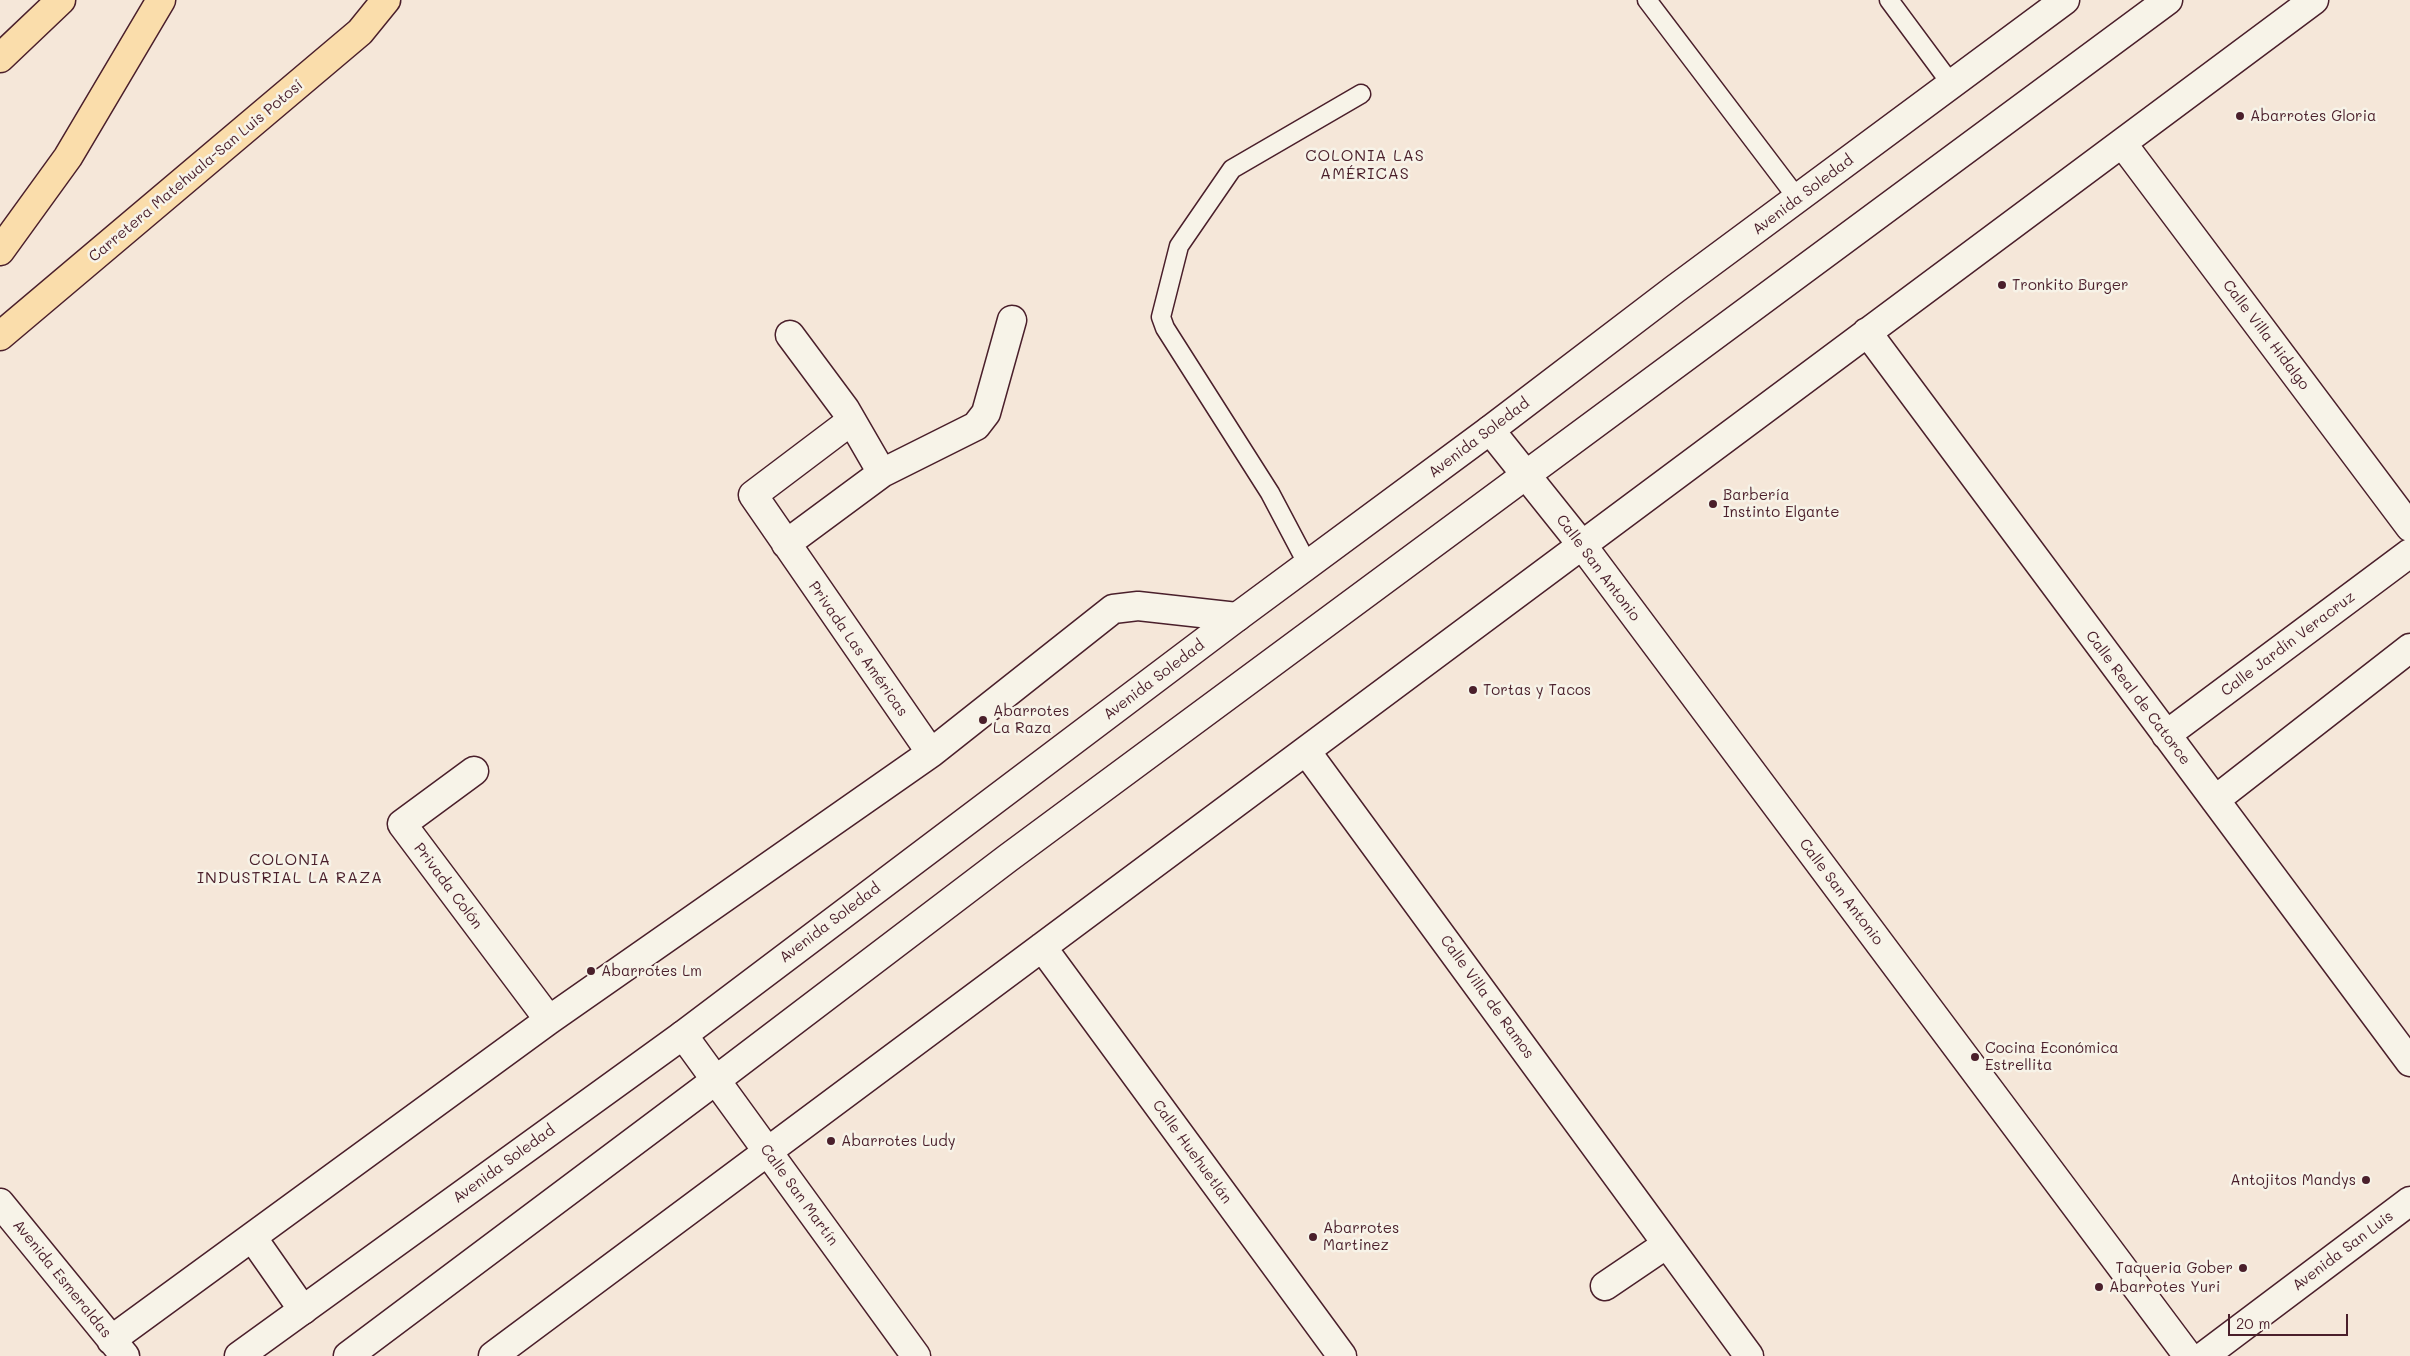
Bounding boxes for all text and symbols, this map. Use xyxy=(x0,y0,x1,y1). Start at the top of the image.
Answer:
street label: Carretera Matehuala-San Luis Potosí xyxy=(85,76,307,266)
place label: Abarrotes Gloria xyxy=(2250,107,2376,125)
marker: Abarrotes Gloria xyxy=(2234,110,2246,122)
district label: COLONIA LAS AMÉRICAS xyxy=(1304,146,1426,184)
street label: Avenida Soledad xyxy=(1749,151,1857,239)
place label: Tronkito Burger xyxy=(2012,276,2129,294)
street label: Calle Villa Hidalgo xyxy=(2219,276,2313,394)
marker: Tronkito Burger xyxy=(1996,279,2008,291)
street label: Avenida Soledad xyxy=(1425,394,1533,482)
place label: Barbería Instinto Elgante xyxy=(1723,486,1840,521)
marker: Barbería Instinto Elgante xyxy=(1707,498,1719,510)
street label: Calle San Antonio xyxy=(1552,511,1644,625)
street label: Privada Las Américas xyxy=(805,578,911,720)
street label: Calle Jardín Veracruz xyxy=(2218,588,2358,700)
street label: Calle Real de Catorce xyxy=(2082,627,2194,769)
street label: Avenida Soledad xyxy=(1100,636,1208,724)
place label: Tortas y Tacos xyxy=(1483,681,1591,699)
marker: Tortas y Tacos xyxy=(1467,684,1479,696)
place label: Abarrotes La Raza xyxy=(993,702,1069,737)
marker: Abarrotes La Raza xyxy=(977,714,989,726)
street label: Calle San Antonio xyxy=(1795,835,1887,949)
street label: Privada Colón xyxy=(410,840,486,932)
district label: COLONIA INDUSTRIAL LA RAZA xyxy=(195,850,385,888)
street label: Avenida Soledad xyxy=(776,879,884,967)
street label: Calle Villa de Ramos xyxy=(1436,932,1538,1062)
place label: Abarrotes Lm xyxy=(601,962,702,980)
marker: Abarrotes Lm xyxy=(585,965,597,977)
place label: Cocina Económica Estrellita xyxy=(1985,1039,2119,1074)
marker: Cocina Económica Estrellita xyxy=(1969,1051,1981,1063)
street label: Calle Huehuetlán xyxy=(1148,1097,1236,1207)
street label: Avenida Soledad xyxy=(450,1121,558,1207)
place label: Abarrotes Ludy xyxy=(841,1132,956,1150)
marker: Abarrotes Ludy xyxy=(825,1135,837,1147)
street label: Calle San Martín xyxy=(756,1141,842,1249)
place label: Antojitos Mandys xyxy=(2230,1171,2356,1189)
marker: Antojitos Mandys xyxy=(2360,1174,2372,1186)
street label: Avenida San Luis xyxy=(2289,1207,2397,1295)
street label: Avenida Esmeraldas xyxy=(9,1216,115,1342)
place label: Abarrotes Martinez xyxy=(1323,1219,1399,1254)
marker: Abarrotes Martinez xyxy=(1307,1231,1319,1243)
place label: Taqueria Gober xyxy=(2116,1259,2233,1277)
marker: Taqueria Gober xyxy=(2237,1262,2249,1274)
place label: Abarrotes Yuri xyxy=(2109,1278,2220,1296)
marker: Abarrotes Yuri xyxy=(2093,1281,2105,1293)
scale bar xyxy=(2230,1304,2350,1336)
text: 20 m xyxy=(2236,1313,2270,1333)

